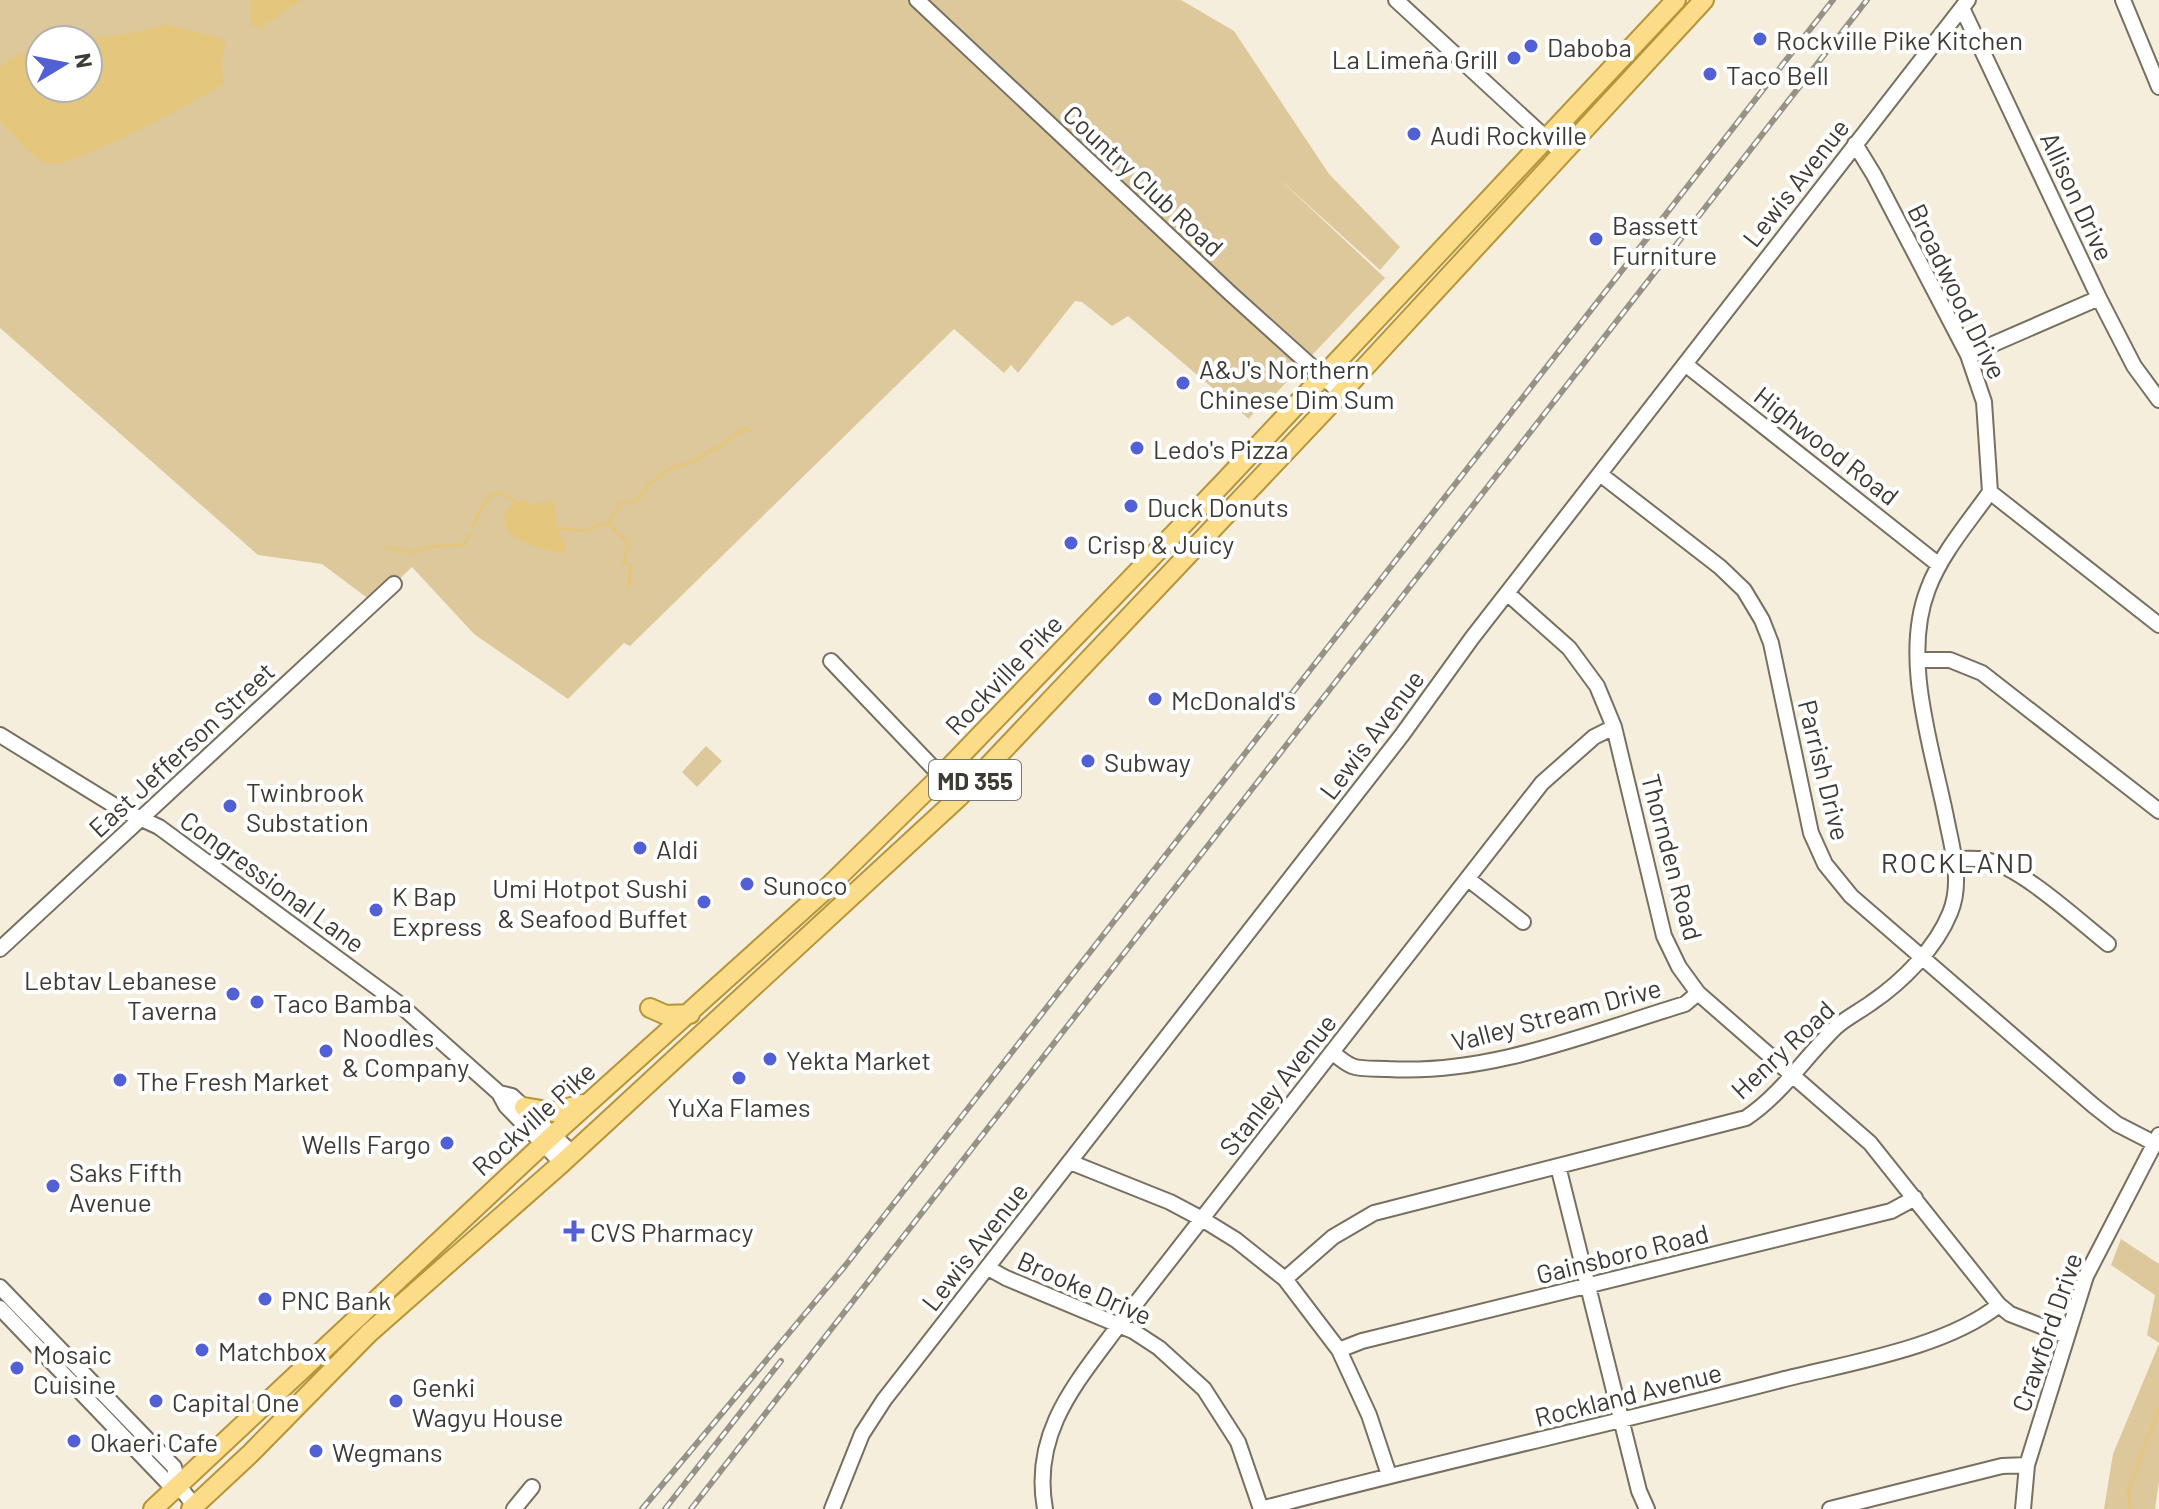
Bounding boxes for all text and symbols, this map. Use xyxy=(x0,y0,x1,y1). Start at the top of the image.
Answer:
north arrow xyxy=(24,24,104,104)
place label: Rockville Pike Kitchen xyxy=(1776,24,2023,55)
marker: Rockville Pike Kitchen xyxy=(1751,30,1769,48)
place label: Daboba xyxy=(1547,31,1632,62)
marker: Daboba xyxy=(1522,37,1540,55)
place label: La Limeña Grill xyxy=(1332,43,1498,74)
marker: La Limeña Grill xyxy=(1505,49,1523,67)
text: N xyxy=(71,51,99,70)
place label: Taco Bell xyxy=(1726,59,1829,90)
marker: Taco Bell xyxy=(1701,65,1719,83)
street label: Country Club Road xyxy=(1058,98,1230,262)
street label: Lewis Avenue xyxy=(1735,112,1855,252)
place label: Audi Rockville xyxy=(1430,119,1587,150)
marker: Audi Rockville xyxy=(1405,125,1423,143)
street label: Allison Drive xyxy=(2035,127,2121,265)
street label: Broadwood Drive xyxy=(1902,198,2014,384)
place label: Bassett Furniture xyxy=(1612,209,1717,270)
marker: Bassett Furniture xyxy=(1587,230,1605,248)
place label: A&J's Northern Chinese Dim Sum xyxy=(1199,353,1394,414)
marker: A&J's Northern Chinese Dim Sum xyxy=(1174,374,1192,392)
street label: Highwood Road xyxy=(1749,379,1905,511)
place label: Ledo's Pizza xyxy=(1153,433,1289,464)
marker: Ledo's Pizza xyxy=(1128,439,1146,457)
place label: Duck Donuts xyxy=(1147,491,1289,522)
marker: Duck Donuts xyxy=(1122,497,1140,515)
place label: Crisp & Juicy xyxy=(1087,528,1234,559)
marker: Crisp & Juicy xyxy=(1062,534,1080,552)
street label: Rockville Pike xyxy=(938,607,1068,741)
street label: East Jefferson Street xyxy=(82,655,280,843)
street label: Lewis Avenue xyxy=(1312,663,1430,805)
place label: McDonald's xyxy=(1171,684,1296,715)
marker: McDonald's xyxy=(1146,690,1164,708)
street label: Parrish Drive xyxy=(1793,696,1857,844)
place label: Subway xyxy=(1104,746,1191,777)
marker: Subway xyxy=(1079,752,1097,770)
road number: MD 355 xyxy=(929,760,1021,800)
street label: Thornden Road xyxy=(1636,770,1710,944)
place label: Twinbrook Substation xyxy=(246,776,369,837)
marker: Twinbrook Substation xyxy=(221,797,239,815)
street label: Congressional Lane xyxy=(175,804,371,958)
place label: Aldi xyxy=(656,833,699,864)
marker: Aldi xyxy=(631,839,649,857)
district label: ROCKLAND xyxy=(1881,845,2035,879)
place label: Sunoco xyxy=(763,869,848,900)
place label: Umi Hotpot Sushi & Seafood Buffet xyxy=(492,872,688,933)
marker: Sunoco xyxy=(738,875,756,893)
place label: K Bap Express xyxy=(392,880,482,941)
marker: Umi Hotpot Sushi & Seafood Buffet xyxy=(695,893,713,911)
marker: K Bap Express xyxy=(367,901,385,919)
place label: Lebtav Lebanese Taverna xyxy=(24,964,217,1025)
street label: Valley Stream Drive xyxy=(1448,971,1664,1057)
marker: Lebtav Lebanese Taverna xyxy=(224,985,242,1003)
place label: Taco Bamba xyxy=(273,987,412,1018)
marker: Taco Bamba xyxy=(248,993,266,1011)
street label: Henry Road xyxy=(1724,993,1840,1105)
street label: Stanley Avenue xyxy=(1212,1007,1342,1161)
place label: Noodles & Company xyxy=(342,1021,469,1082)
marker: Noodles & Company xyxy=(317,1042,335,1060)
place label: Yekta Market xyxy=(786,1044,931,1075)
marker: Yekta Market xyxy=(761,1050,779,1068)
street label: Rockville Pike xyxy=(465,1055,601,1181)
place label: The Fresh Market xyxy=(136,1065,330,1096)
marker: YuXa Flames xyxy=(730,1069,748,1087)
marker: The Fresh Market xyxy=(111,1071,129,1089)
place label: YuXa Flames xyxy=(668,1091,810,1122)
place label: Wells Fargo xyxy=(301,1128,431,1159)
marker: Wells Fargo xyxy=(438,1134,456,1152)
place label: Saks Fifth Avenue xyxy=(69,1156,182,1217)
street label: Lewis Avenue xyxy=(914,1176,1034,1316)
marker: Saks Fifth Avenue xyxy=(44,1177,62,1195)
place label: CVS Pharmacy xyxy=(590,1216,753,1247)
street label: Gainsboro Road xyxy=(1533,1217,1711,1289)
marker: CVS Pharmacy xyxy=(565,1222,583,1240)
street label: Brooke Drive xyxy=(1013,1244,1157,1330)
street label: Crawford Drive xyxy=(2004,1249,2088,1415)
place label: PNC Bank xyxy=(281,1284,391,1315)
marker: PNC Bank xyxy=(256,1290,274,1308)
place label: Matchbox xyxy=(218,1335,327,1366)
place label: Mosaic Cuisine xyxy=(33,1338,116,1399)
marker: Matchbox xyxy=(193,1341,211,1359)
street label: Rockland Avenue xyxy=(1531,1356,1725,1432)
marker: Mosaic Cuisine xyxy=(8,1359,26,1377)
place label: Genki Wagyu House xyxy=(412,1371,563,1432)
place label: Capital One xyxy=(172,1386,300,1417)
marker: Capital One xyxy=(147,1392,165,1410)
marker: Genki Wagyu House xyxy=(387,1392,405,1410)
place label: Okaeri Cafe xyxy=(90,1426,218,1457)
marker: Okaeri Cafe xyxy=(65,1432,83,1450)
place label: Wegmans xyxy=(332,1436,443,1467)
marker: Wegmans xyxy=(307,1442,325,1460)

